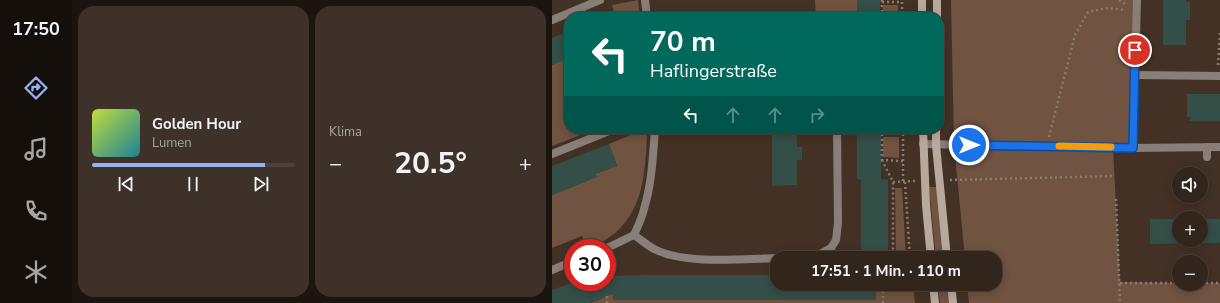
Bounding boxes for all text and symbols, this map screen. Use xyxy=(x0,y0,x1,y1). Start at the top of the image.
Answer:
text: 17:50 xyxy=(12,17,60,41)
text: 70 m xyxy=(650,23,716,61)
icon: left xyxy=(584,28,636,80)
pin xyxy=(1118,33,1152,67)
icon: arrive xyxy=(1124,39,1146,61)
text: Haflingerstraße xyxy=(650,59,777,83)
icon: directions xyxy=(22,74,50,102)
icon: left xyxy=(680,104,702,126)
icon: ahead xyxy=(722,104,744,126)
icon: ahead xyxy=(764,104,786,126)
icon: right xyxy=(806,104,828,126)
text: Golden Hour xyxy=(152,114,241,134)
text: Klima xyxy=(329,123,362,141)
position arrow xyxy=(948,124,990,166)
text: Lumen xyxy=(152,134,192,152)
icon: music xyxy=(22,135,50,163)
text: 20.5° xyxy=(394,143,467,184)
text: − xyxy=(329,149,342,179)
text: + xyxy=(519,149,532,179)
map controls xyxy=(1172,167,1208,291)
button: sound xyxy=(1172,167,1208,203)
icon: previous xyxy=(115,173,137,195)
icon: pause xyxy=(182,173,204,195)
icon: next xyxy=(250,173,272,195)
icon: phone xyxy=(22,197,50,225)
button: + xyxy=(1172,211,1208,247)
speed limit sign: 30 xyxy=(564,239,616,291)
button: − xyxy=(1172,255,1208,291)
icon: climate xyxy=(22,258,50,286)
text: 17:51 · 1 Min. · 110 m xyxy=(811,261,961,281)

